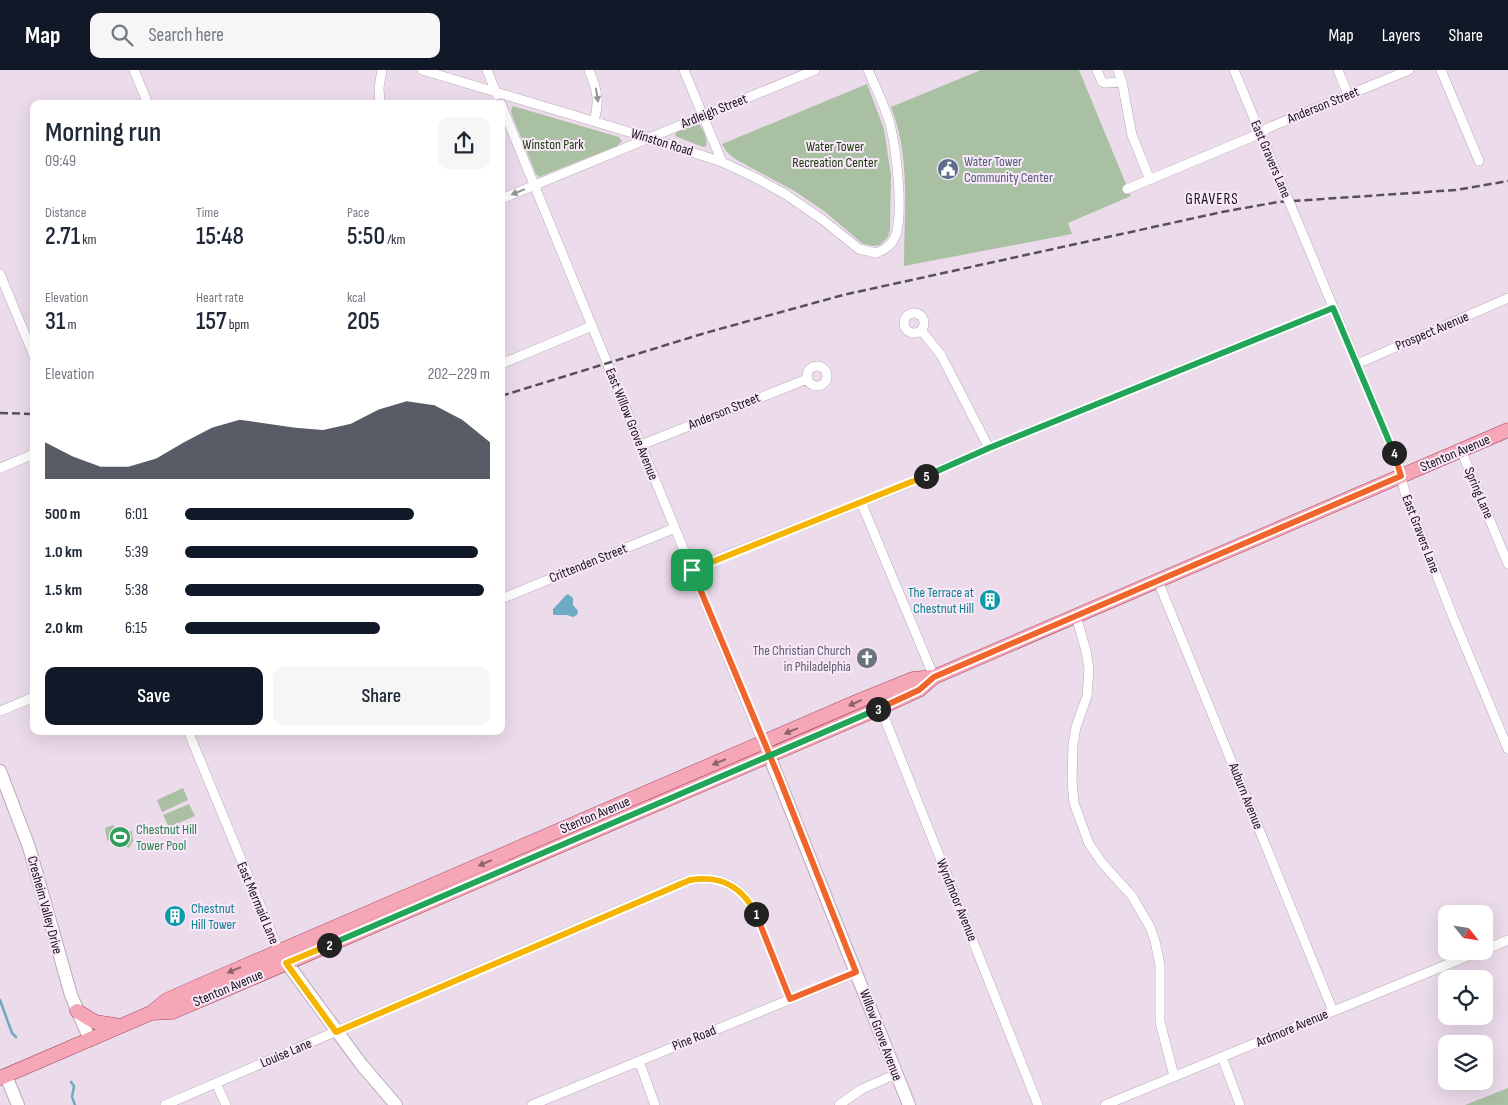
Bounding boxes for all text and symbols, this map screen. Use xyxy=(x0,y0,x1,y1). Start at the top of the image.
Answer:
search box xyxy=(90,13,440,58)
text: Map xyxy=(25,21,60,50)
icon: search xyxy=(108,21,136,49)
text: Search here xyxy=(148,24,224,47)
text: Map xyxy=(1329,25,1354,46)
text: Layers xyxy=(1382,25,1421,46)
text: Share xyxy=(1449,25,1483,46)
street label: Anderson Street xyxy=(1284,83,1361,128)
one-way arrow xyxy=(593,88,601,104)
street label: Ardleigh Street xyxy=(677,90,750,132)
text: Morning run xyxy=(45,116,161,149)
button: share xyxy=(438,117,490,169)
street label: East Gravers Lane xyxy=(1247,118,1295,200)
street label: Winston Road xyxy=(629,124,695,160)
park label: Winston Park xyxy=(522,136,584,153)
park label: Water Tower Recreation Center xyxy=(792,138,878,171)
text: 09:49 xyxy=(45,152,76,171)
place label: Water Tower Community Center xyxy=(964,153,1053,186)
public building icon: Water Tower Community Center xyxy=(936,157,960,181)
one-way arrow xyxy=(510,188,525,196)
district label: GRAVERS xyxy=(1185,190,1239,209)
text: Distance xyxy=(45,204,86,221)
text: Time xyxy=(196,204,219,221)
text: Pace xyxy=(347,204,369,221)
text: 2.71 xyxy=(45,221,80,252)
text: 15:48 xyxy=(196,221,244,252)
text: 5:50 xyxy=(347,221,385,252)
text: km xyxy=(80,231,97,248)
text: /km xyxy=(385,231,405,248)
text: Elevation xyxy=(45,289,88,306)
text: Heart rate xyxy=(196,289,244,306)
text: kcal xyxy=(347,289,366,306)
text: 31 xyxy=(45,306,65,337)
text: 157 xyxy=(196,306,226,337)
text: 205 xyxy=(347,306,380,337)
street label: Prospect Avenue xyxy=(1393,308,1471,354)
text: m xyxy=(65,316,76,333)
text: bpm xyxy=(226,316,249,333)
text: Elevation xyxy=(45,365,94,384)
text: 202–229 m xyxy=(428,365,490,384)
street label: East Willow Grove Avenue xyxy=(602,366,662,482)
street label: Anderson Street xyxy=(685,389,762,434)
street label: Stenton Avenue xyxy=(1417,431,1493,475)
pin: 4 xyxy=(1382,440,1406,466)
text: 4 xyxy=(1391,445,1398,462)
pin: 5 xyxy=(914,464,938,488)
street label: Spring Lane xyxy=(1461,465,1497,521)
text: 5 xyxy=(923,468,930,485)
street label: East Gravers Lane xyxy=(1398,492,1444,576)
text: 500 m xyxy=(45,505,80,524)
text: 6:01 xyxy=(125,505,148,524)
street label: Crittenden Street xyxy=(547,540,629,586)
text: 1.0 km xyxy=(45,543,82,562)
text: 5:39 xyxy=(125,543,148,562)
pin xyxy=(671,549,713,591)
icon: arrive xyxy=(678,556,706,584)
text: 1.5 km xyxy=(45,581,82,600)
text: 5:38 xyxy=(125,581,148,600)
place label: The Terrace at Chestnut Hill xyxy=(908,584,974,617)
building icon: The Terrace at Chestnut Hill xyxy=(978,588,1002,612)
text: 2.0 km xyxy=(45,619,83,638)
text: 6:15 xyxy=(125,619,147,638)
place label: The Christian Church in Philadelphia xyxy=(753,642,851,675)
church icon: The Christian Church in Philadelphia xyxy=(855,646,879,670)
button: Save xyxy=(45,667,263,725)
button: Share xyxy=(273,667,490,725)
pin: 3 xyxy=(866,696,890,722)
one-way arrow xyxy=(848,700,862,708)
text: 3 xyxy=(875,701,882,718)
one-way arrow xyxy=(784,728,798,736)
one-way arrow xyxy=(712,759,726,767)
street label: Auburn Avenue xyxy=(1225,759,1267,832)
street label: Stenton Avenue xyxy=(557,793,633,837)
place label: Chestnut Hill Tower Pool xyxy=(136,821,197,854)
sports icon: Chestnut Hill Tower Pool xyxy=(108,825,132,849)
street label: Cresheim Valley Drive xyxy=(24,854,66,956)
street label: Wyndmoor Avenue xyxy=(933,856,981,944)
street label: East Mermaid Lane xyxy=(233,859,283,947)
one-way arrow xyxy=(478,859,492,867)
place label: Chestnut Hill Tower xyxy=(191,900,236,933)
pin: 1 xyxy=(744,902,768,926)
building icon: Chestnut Hill Tower xyxy=(163,904,187,928)
north arrow xyxy=(1438,905,1492,960)
map controls xyxy=(1438,905,1493,1090)
text: 1 xyxy=(754,906,759,923)
pin: 2 xyxy=(316,932,342,958)
text: 2 xyxy=(326,937,333,954)
street label: Stenton Avenue xyxy=(190,966,266,1010)
one-way arrow xyxy=(227,967,241,975)
button: locate xyxy=(1438,970,1493,1025)
street label: Willow Grove Avenue xyxy=(856,987,906,1083)
street label: Ardmore Avenue xyxy=(1253,1005,1331,1051)
street label: Pine Road xyxy=(670,1022,719,1054)
street label: Louise Lane xyxy=(258,1035,314,1071)
button: layers xyxy=(1438,1035,1493,1090)

